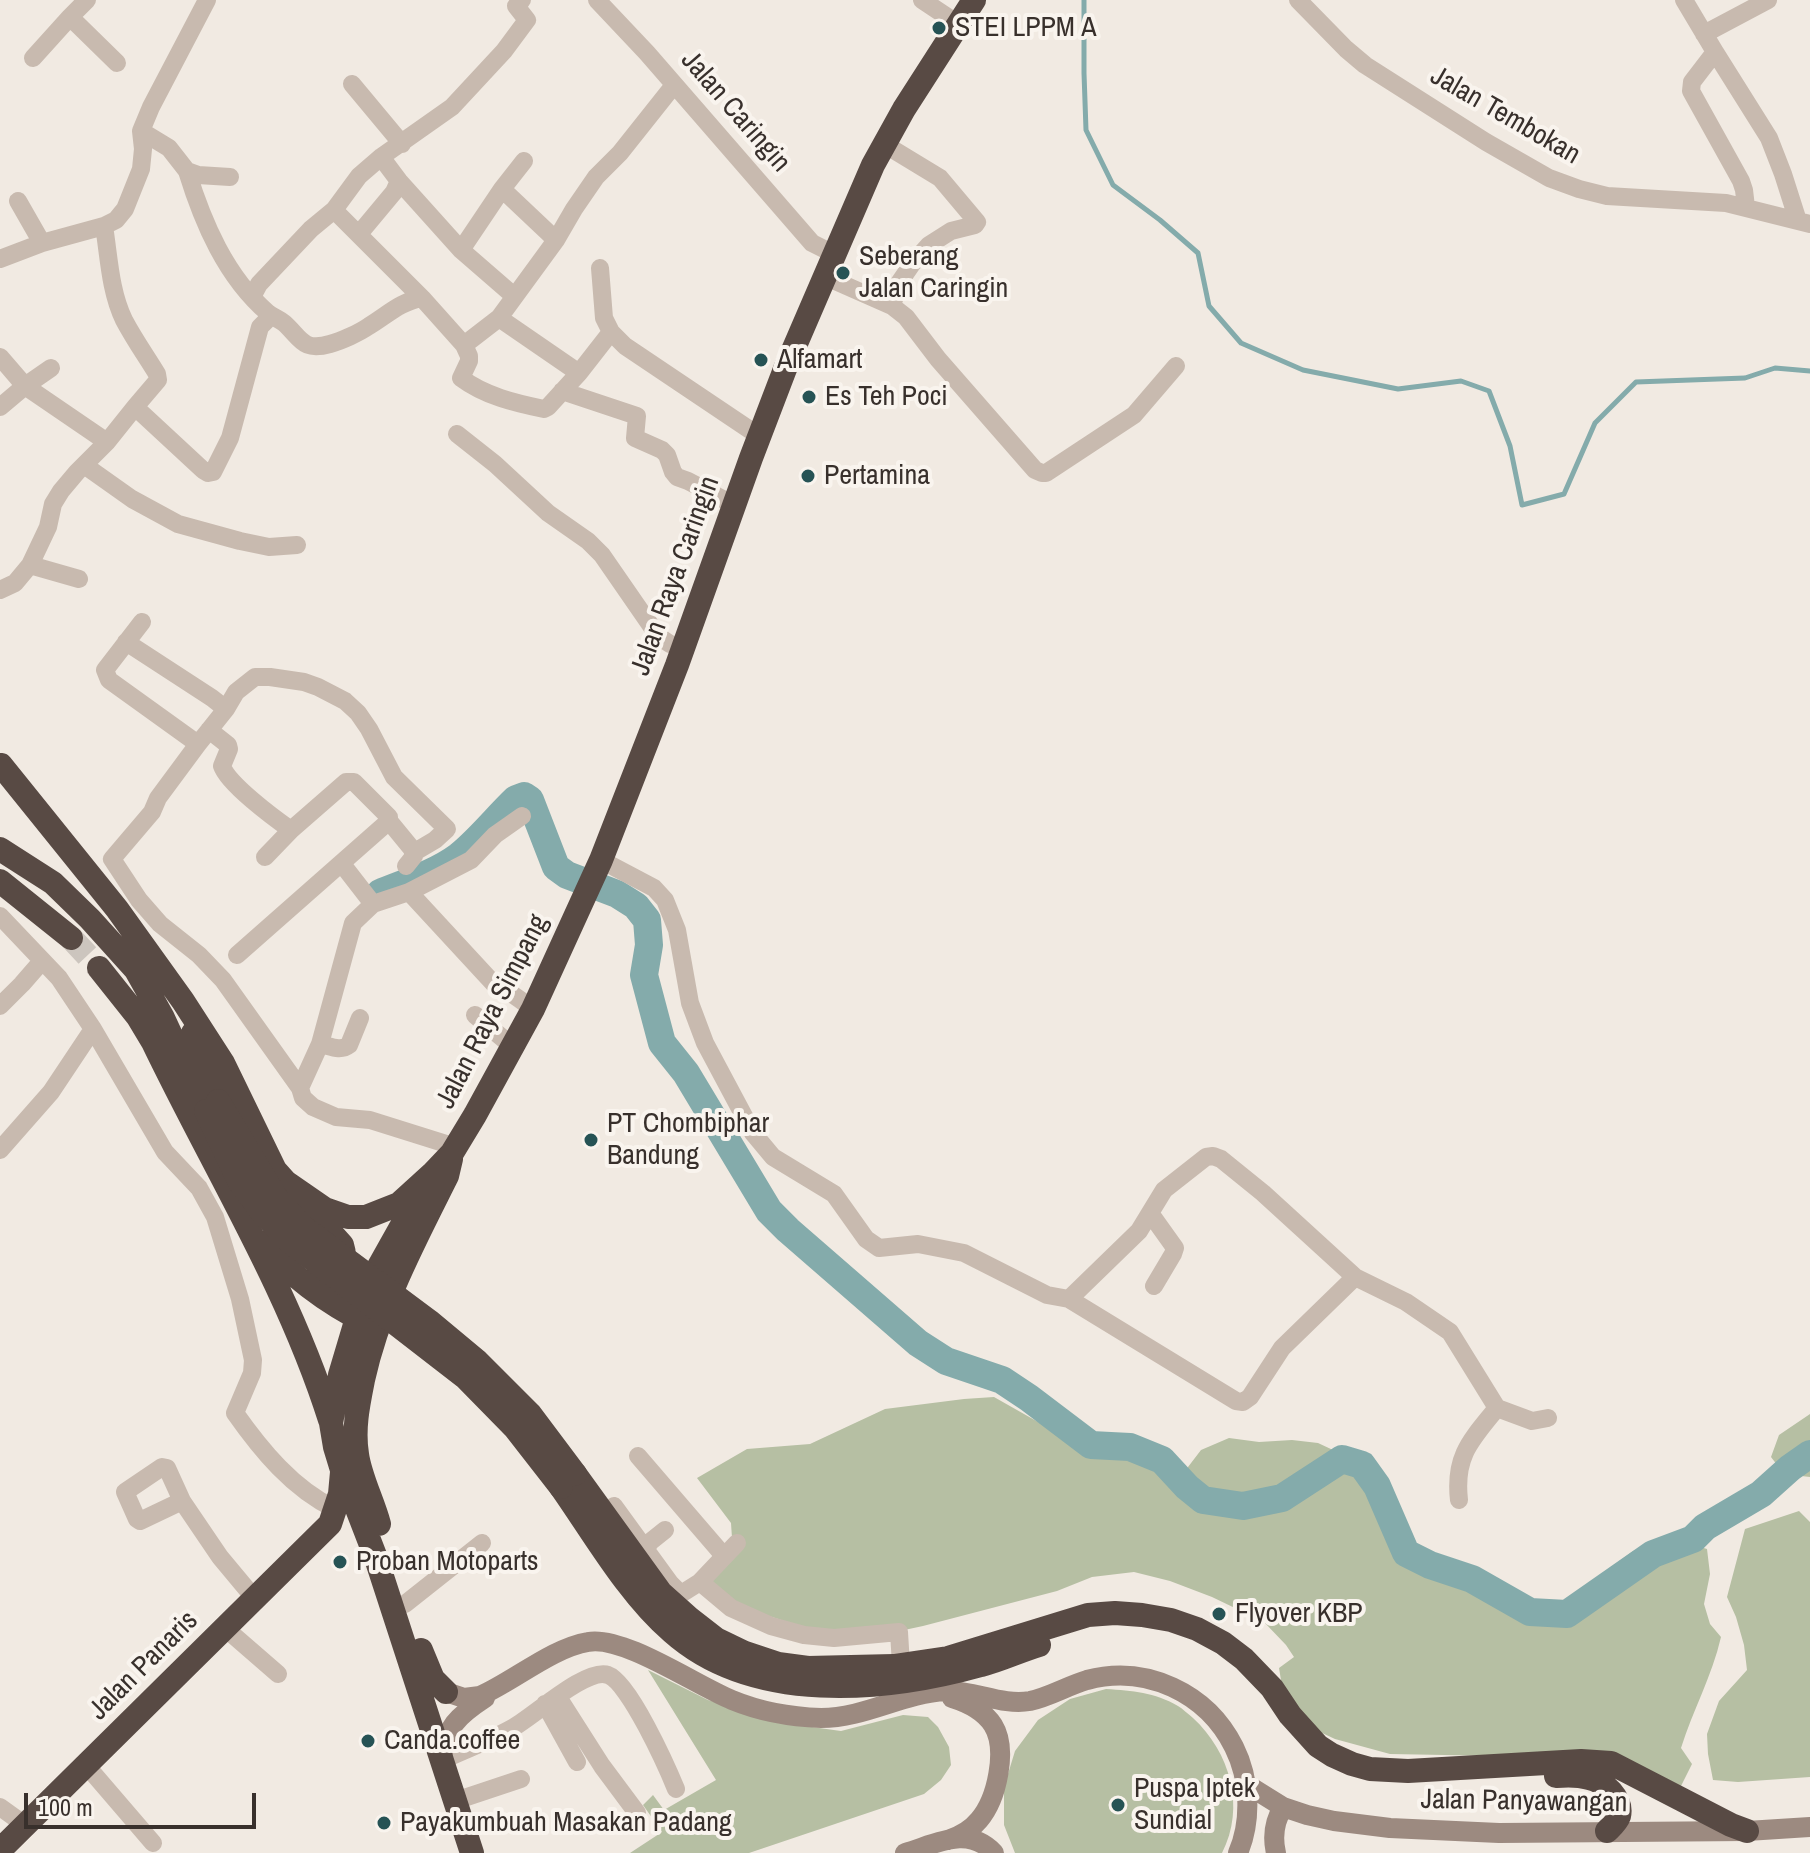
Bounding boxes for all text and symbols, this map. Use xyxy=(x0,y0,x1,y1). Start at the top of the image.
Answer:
place label: STEI LPPM A xyxy=(955,11,1097,45)
marker: STEI LPPM A xyxy=(930,19,948,37)
street label: Jalan Caringin xyxy=(673,45,797,179)
street label: Jalan Tembokan xyxy=(1424,60,1586,172)
place label: Seberang Jalan Caringin xyxy=(859,240,1008,306)
marker: Seberang Jalan Caringin xyxy=(834,264,852,282)
place label: Alfamart xyxy=(777,343,862,377)
marker: Alfamart xyxy=(752,351,770,369)
place label: Es Teh Poci xyxy=(825,380,948,414)
marker: Es Teh Poci xyxy=(800,388,818,406)
place label: Pertamina xyxy=(824,459,930,493)
marker: Pertamina xyxy=(799,467,817,485)
street label: Jalan Raya Caringin xyxy=(624,472,728,680)
street label: Jalan Raya Simpang xyxy=(430,909,556,1115)
place label: PT Chombiphar Bandung xyxy=(607,1107,769,1173)
marker: PT Chombiphar Bandung xyxy=(582,1131,600,1149)
place label: Proban Motoparts xyxy=(356,1545,539,1579)
marker: Proban Motoparts xyxy=(331,1553,349,1571)
place label: Flyover KBP xyxy=(1235,1597,1363,1631)
street label: Jalan Panaris xyxy=(82,1604,206,1728)
marker: Flyover KBP xyxy=(1210,1605,1228,1623)
place label: Canda.coffee xyxy=(384,1724,520,1758)
marker: Canda.coffee xyxy=(359,1732,377,1750)
place label: Puspa Iptek Sundial xyxy=(1134,1772,1255,1838)
scale bar xyxy=(28,1777,260,1827)
street label: Jalan Panyawangan xyxy=(1420,1783,1628,1821)
text: 100 m xyxy=(38,1791,93,1823)
marker: Puspa Iptek Sundial xyxy=(1109,1796,1127,1814)
place label: Payakumbuah Masakan Padang xyxy=(400,1806,732,1840)
marker: Payakumbuah Masakan Padang xyxy=(375,1814,393,1832)

